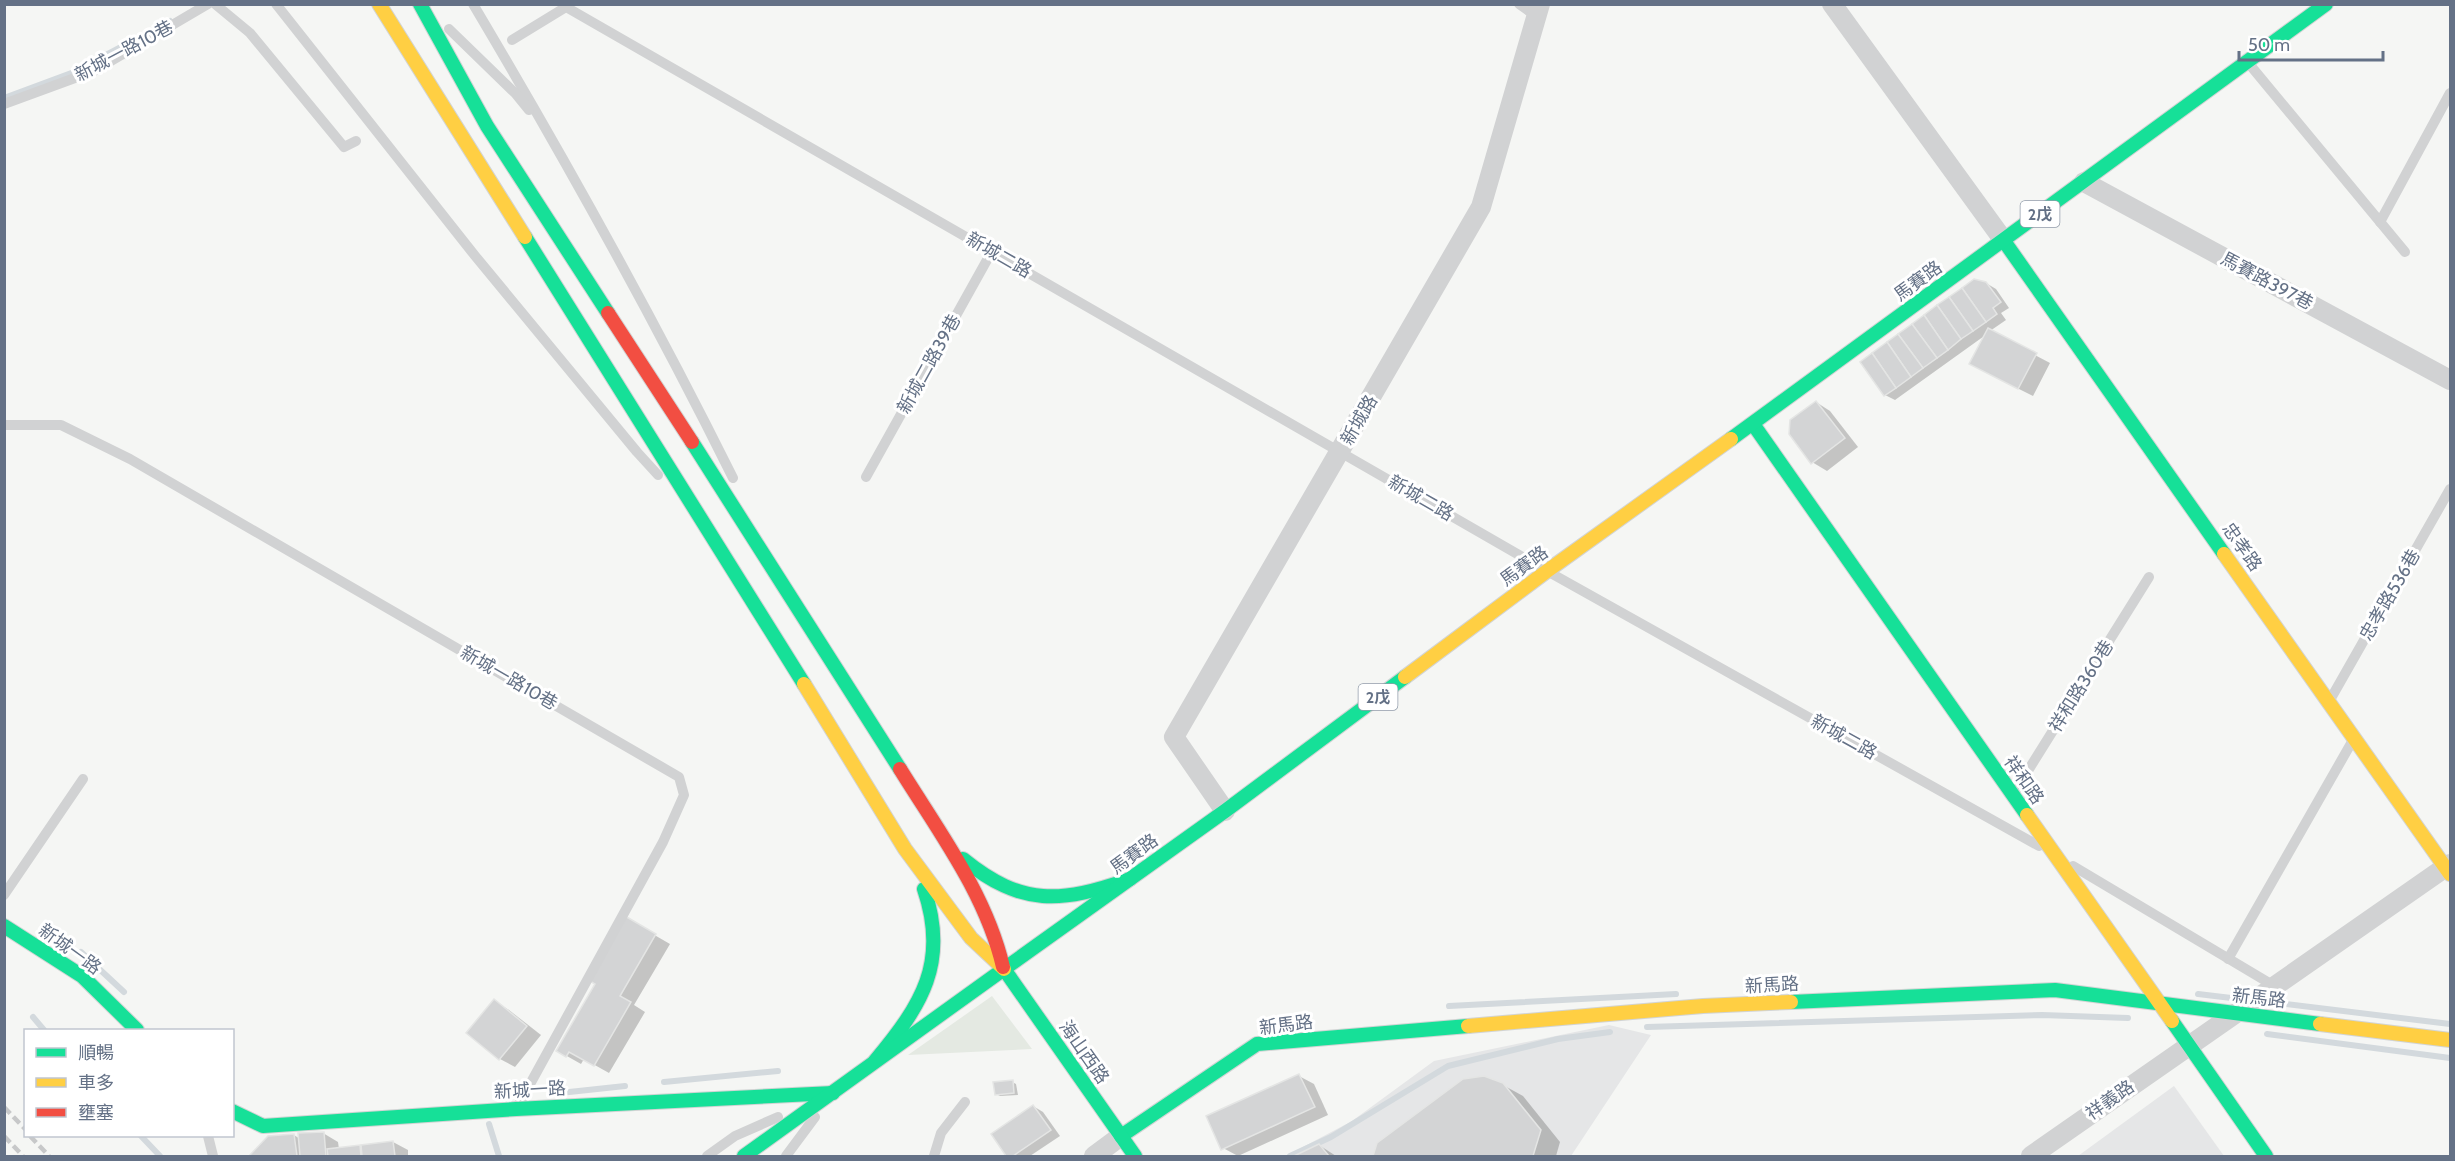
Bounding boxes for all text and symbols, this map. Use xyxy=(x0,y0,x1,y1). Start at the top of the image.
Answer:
street label: 新城一路10巷 xyxy=(71,16,177,86)
scale bar xyxy=(2239,24,2383,62)
text: 50 m xyxy=(2248,34,2290,56)
road number: 2戊 xyxy=(2020,201,2060,227)
street label: 新城二路 xyxy=(962,227,1036,283)
street label: 馬賽路397巷 xyxy=(2217,248,2317,314)
street label: 馬賽路 xyxy=(1890,256,1946,306)
street label: 新城二路39巷 xyxy=(893,311,965,417)
street label: 新城路 xyxy=(1336,391,1382,449)
street label: 新城二路 xyxy=(1384,470,1458,526)
street label: 忠孝路 xyxy=(2218,519,2266,575)
street label: 馬賽路 xyxy=(1496,541,1552,591)
street label: 忠孝路536巷 xyxy=(2355,545,2425,645)
street label: 祥和路360巷 xyxy=(2044,636,2118,736)
street label: 新城一路10巷 xyxy=(457,641,561,715)
road number: 2戊 xyxy=(1358,684,1398,710)
street label: 新城二路 xyxy=(1807,710,1881,764)
street label: 祥和路 xyxy=(2000,752,2048,808)
street label: 馬賽路 xyxy=(1106,829,1162,879)
street label: 新城一路 xyxy=(34,919,106,979)
street label: 新馬路 xyxy=(1744,973,1800,997)
street label: 新馬路 xyxy=(2231,984,2287,1012)
street label: 新馬路 xyxy=(1258,1011,1314,1039)
street label: 海山西路 xyxy=(1054,1016,1114,1088)
legend xyxy=(24,1029,234,1137)
text: 順暢 xyxy=(78,1042,114,1064)
text: 車多 xyxy=(78,1072,114,1094)
street label: 祥義路 xyxy=(2082,1076,2138,1124)
street label: 新城一路 xyxy=(493,1077,567,1103)
text: 壅塞 xyxy=(78,1102,114,1124)

